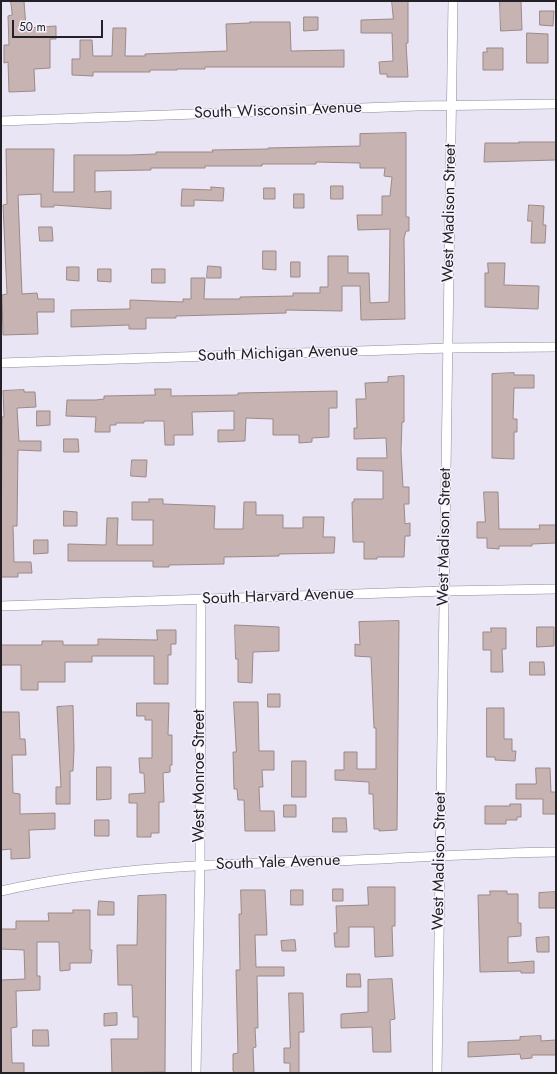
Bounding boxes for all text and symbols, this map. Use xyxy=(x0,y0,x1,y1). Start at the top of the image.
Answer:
scale bar xyxy=(14,12,105,38)
text: 50 m xyxy=(19,18,46,36)
street label: South Wisconsin Avenue xyxy=(194,98,362,124)
street label: West Madison Street xyxy=(439,144,461,282)
street label: South Michigan Avenue xyxy=(198,342,358,366)
street label: West Madison Street xyxy=(434,468,456,606)
street label: South Harvard Avenue xyxy=(202,585,354,609)
street label: West Monroe Street xyxy=(190,709,210,843)
street label: West Madison Street xyxy=(429,792,451,930)
street label: South Yale Avenue xyxy=(215,851,341,875)

